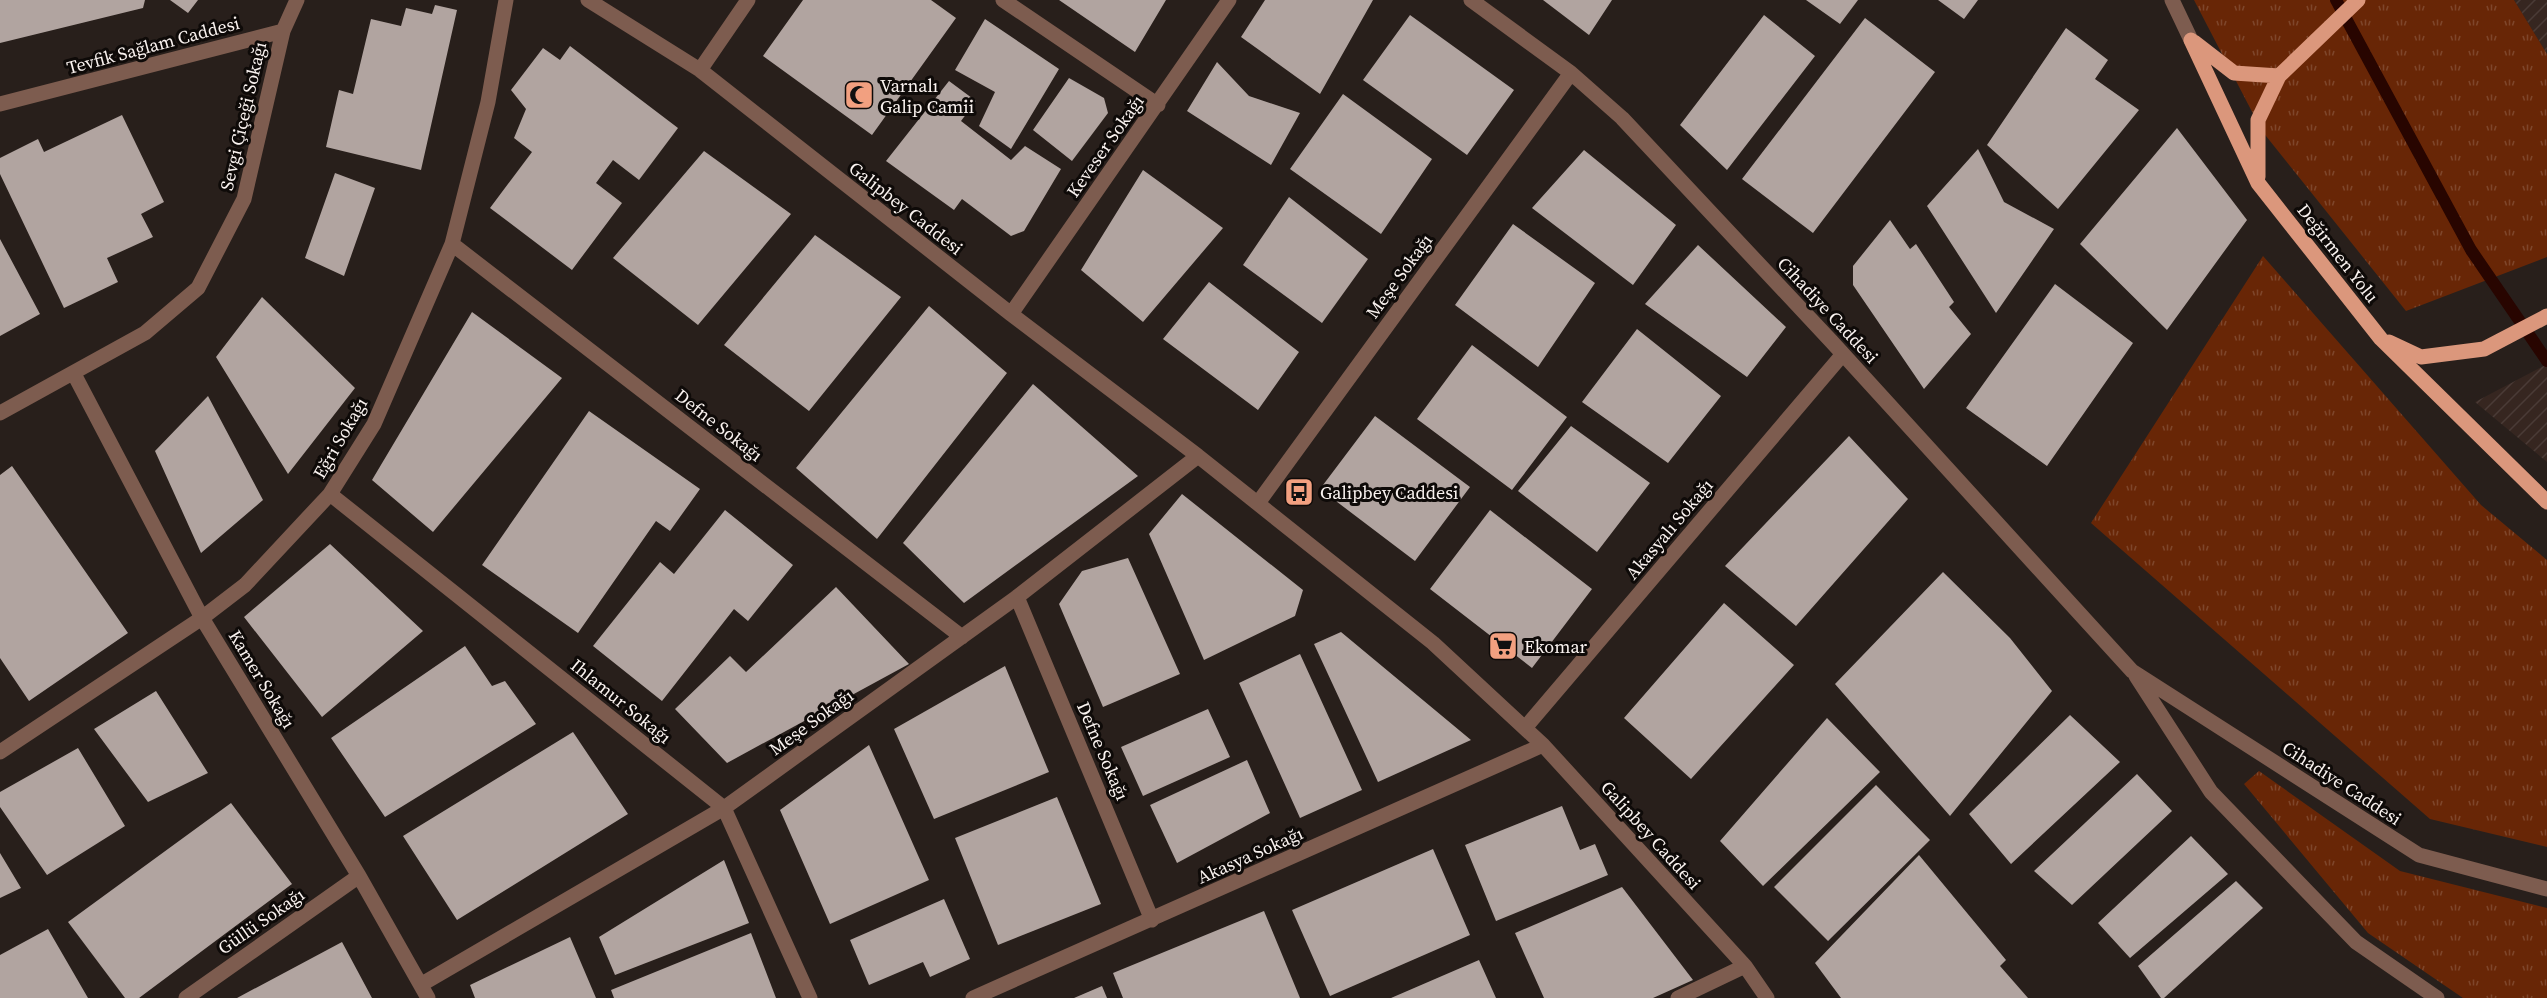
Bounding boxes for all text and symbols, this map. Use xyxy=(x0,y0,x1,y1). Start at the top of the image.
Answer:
street label: Tevfik Sağlam Caddesi xyxy=(64,10,242,80)
street label: Sevgi Çiçeği Sokağı xyxy=(214,39,272,193)
place label: Varnalı Galip Camii xyxy=(880,73,974,119)
mosque icon: Varnalı Galip Camii xyxy=(843,79,875,111)
street label: Keveser Sokağı xyxy=(1060,90,1150,202)
street label: Galipbey Caddesi xyxy=(844,156,968,260)
street label: Değirmen Yolu xyxy=(2291,198,2385,308)
street label: Meşe Sokağı xyxy=(1360,229,1438,323)
street label: Cihadiye Caddesi xyxy=(1772,251,1884,369)
street label: Defne Sokağı xyxy=(670,383,768,467)
street label: Eğri Sokağı xyxy=(307,393,373,483)
street label: Akasyalı Sokağı xyxy=(1620,473,1718,585)
bus stop icon: Galipbey Caddesi xyxy=(1283,476,1315,508)
place label: Galipbey Caddesi xyxy=(1320,480,1458,505)
street label: Kamer Sokağı xyxy=(223,625,301,733)
supermarket icon: Ekomar xyxy=(1487,630,1519,662)
place label: Ekomar xyxy=(1524,634,1588,659)
street label: Ihlamur Sokağı xyxy=(565,653,677,749)
street label: Meşe Sokağı xyxy=(764,683,858,761)
street label: Defne Sokağı xyxy=(1071,698,1135,804)
street label: Cihadiye Caddesi xyxy=(2278,735,2406,831)
street label: Galipbey Caddesi xyxy=(1595,775,1707,895)
street label: Akasya Sokağı xyxy=(1193,820,1307,890)
street label: Güllü Sokağı xyxy=(213,882,309,960)

